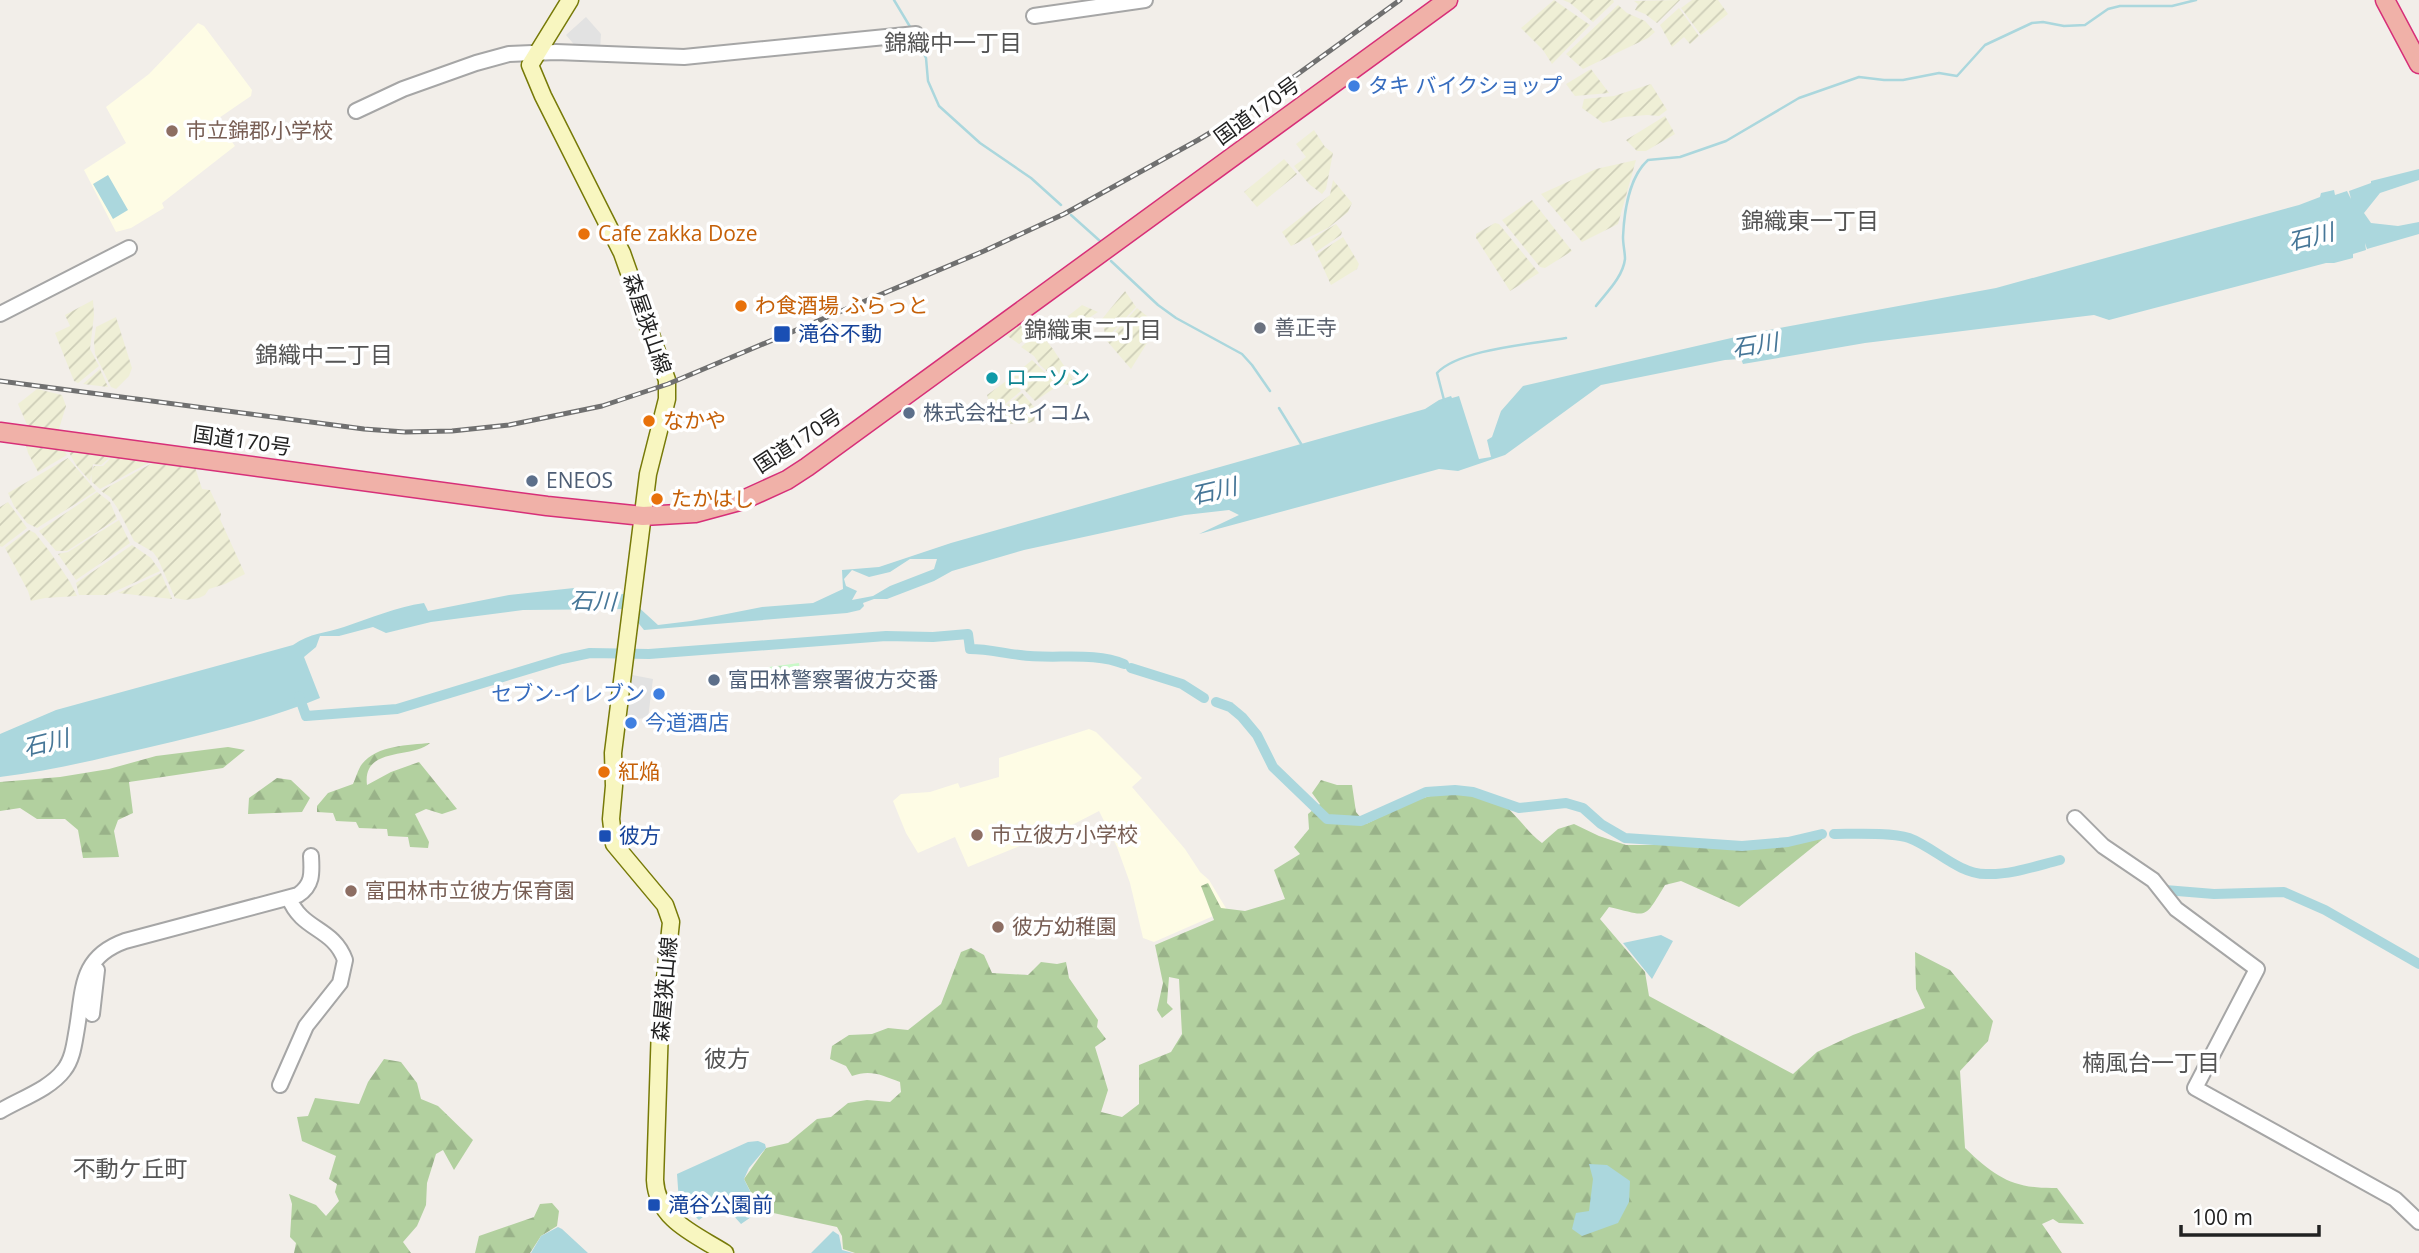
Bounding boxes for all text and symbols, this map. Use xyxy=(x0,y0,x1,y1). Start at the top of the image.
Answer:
district label: 錦織中一丁目 xyxy=(884,26,1022,58)
street label: 国道170号 xyxy=(1208,70,1305,151)
place label: タキ バイクショップ xyxy=(1368,71,1562,99)
marker: タキ バイクショップ xyxy=(1346,78,1362,94)
place label: 市立錦郡小学校 xyxy=(186,116,333,144)
marker: 市立錦郡小学校 xyxy=(164,123,180,139)
district label: 錦織東一丁目 xyxy=(1741,204,1879,236)
water label: 石川 xyxy=(2285,214,2340,257)
place label: Cafe zakka Doze xyxy=(598,219,757,247)
marker: Cafe zakka Doze xyxy=(576,226,592,242)
street label: 森屋狭山線 xyxy=(618,269,678,378)
place label: わ食酒場 ふらっと xyxy=(755,291,928,319)
marker: わ食酒場 ふらっと xyxy=(733,298,749,314)
district label: 錦織東二丁目 xyxy=(1024,313,1162,345)
place label: 善正寺 xyxy=(1274,313,1337,341)
place label: 滝谷不動 xyxy=(798,319,882,347)
marker: 善正寺 xyxy=(1252,320,1268,336)
marker: 滝谷不動 xyxy=(772,324,792,344)
water label: 石川 xyxy=(1730,324,1783,363)
district label: 錦織中二丁目 xyxy=(255,338,393,370)
place label: ローソン xyxy=(1006,363,1090,391)
marker: ローソン xyxy=(984,370,1000,386)
place label: 株式会社セイコム xyxy=(923,398,1091,426)
street label: 国道170号 xyxy=(748,401,847,479)
marker: 株式会社セイコム xyxy=(901,405,917,421)
place label: なかや xyxy=(663,406,726,434)
marker: なかや xyxy=(641,413,657,429)
street label: 国道170号 xyxy=(191,419,293,461)
place label: ENEOS xyxy=(546,466,613,494)
water label: 石川 xyxy=(1188,469,1243,511)
marker: ENEOS xyxy=(524,473,540,489)
place label: たかはし xyxy=(671,484,754,512)
marker: たかはし xyxy=(649,491,665,507)
water label: 石川 xyxy=(569,583,620,617)
place label: 富田林警察署彼方交番 xyxy=(728,665,938,693)
marker: 富田林警察署彼方交番 xyxy=(706,672,722,688)
place label: セブン-イレブン xyxy=(491,679,645,707)
marker: セブン-イレブン xyxy=(651,686,667,702)
place label: 今道酒店 xyxy=(645,708,729,736)
marker: 今道酒店 xyxy=(623,715,639,731)
water label: 石川 xyxy=(20,720,75,763)
place label: 紅焔 xyxy=(618,757,660,785)
marker: 紅焔 xyxy=(596,764,612,780)
place label: 市立彼方小学校 xyxy=(991,820,1138,848)
place label: 彼方 xyxy=(619,821,661,849)
marker: 市立彼方小学校 xyxy=(969,827,985,843)
marker: 彼方 xyxy=(597,828,613,844)
place label: 富田林市立彼方保育園 xyxy=(365,876,575,904)
marker: 富田林市立彼方保育園 xyxy=(343,883,359,899)
place label: 彼方幼稚園 xyxy=(1012,912,1117,940)
marker: 彼方幼稚園 xyxy=(990,919,1006,935)
street label: 森屋狭山線 xyxy=(645,935,683,1042)
district label: 彼方 xyxy=(704,1042,750,1074)
district label: 楠風台一丁目 xyxy=(2082,1046,2220,1078)
district label: 不動ケ丘町 xyxy=(73,1152,188,1184)
place label: 滝谷公園前 xyxy=(668,1190,773,1218)
scale bar xyxy=(2181,1194,2319,1238)
marker: 滝谷公園前 xyxy=(646,1197,662,1213)
text: 100 m xyxy=(2192,1203,2253,1231)

